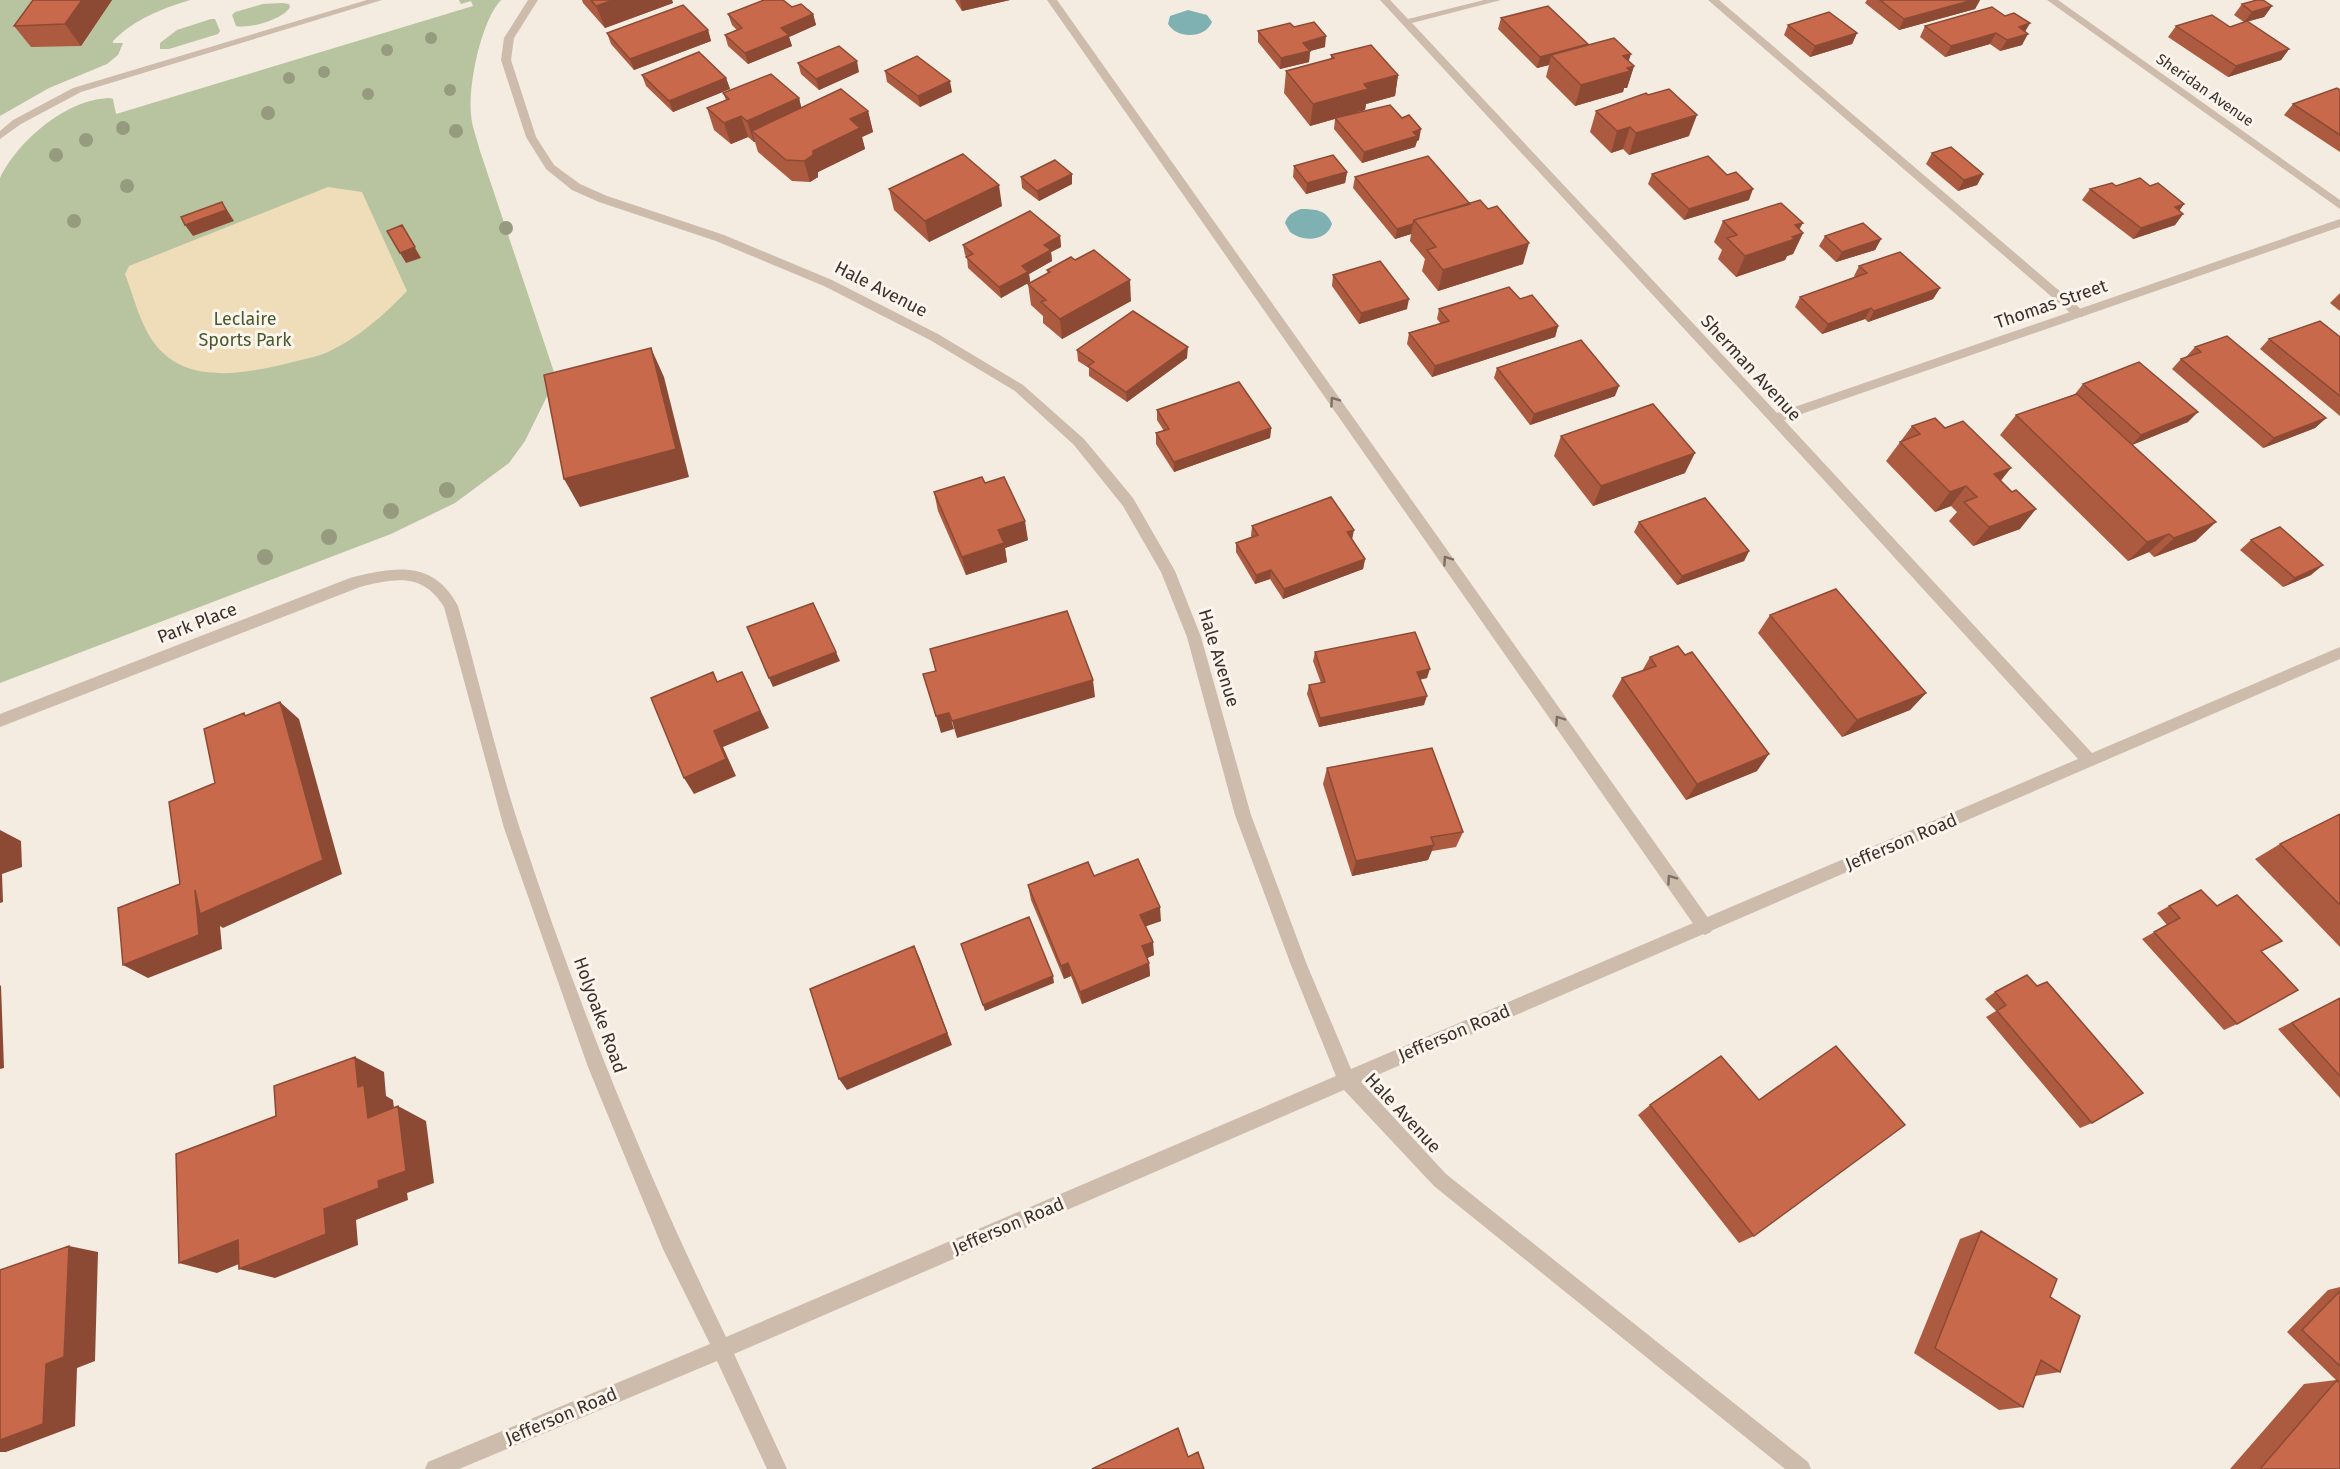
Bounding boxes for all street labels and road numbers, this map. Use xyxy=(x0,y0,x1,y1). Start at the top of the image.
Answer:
street label: Sheridan Avenue xyxy=(2153,50,2257,130)
street label: Hale Avenue xyxy=(831,256,931,322)
street label: Thomas Street xyxy=(1992,274,2111,334)
street label: Sherman Avenue xyxy=(1696,310,1806,426)
street label: Park Place xyxy=(154,598,240,648)
street label: Hale Avenue xyxy=(1194,606,1244,710)
street label: Jefferson Road xyxy=(1842,809,1960,875)
street label: Holyoake Road xyxy=(569,954,631,1076)
street label: Jefferson Road xyxy=(1395,1000,1513,1066)
street label: Hale Avenue xyxy=(1360,1068,1446,1158)
street label: Jefferson Road xyxy=(949,1193,1067,1259)
street label: Jefferson Road xyxy=(502,1383,620,1449)

